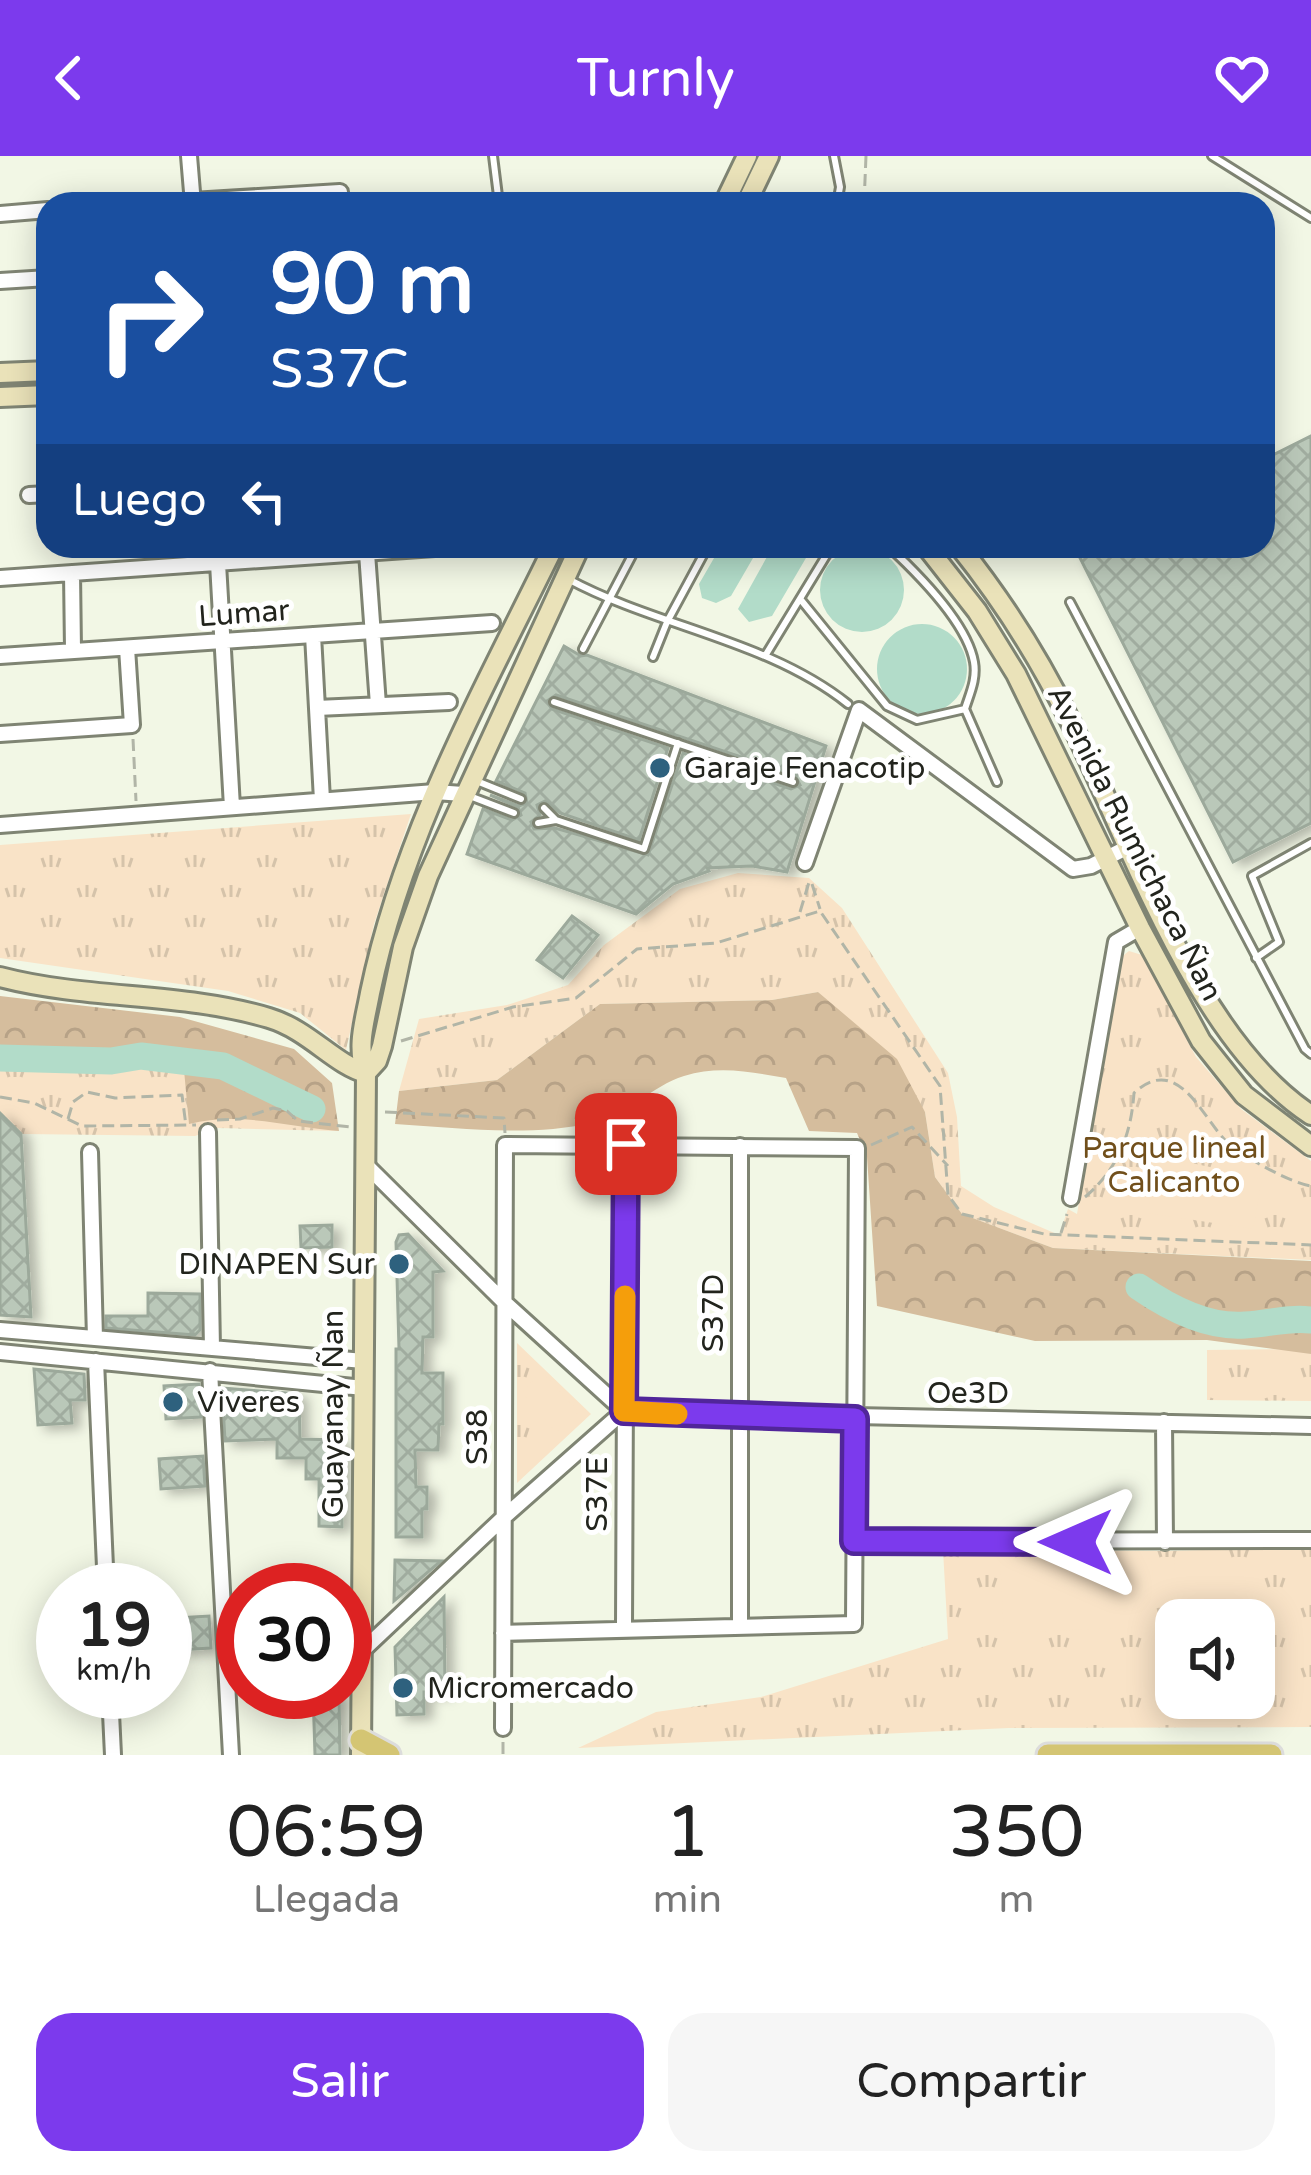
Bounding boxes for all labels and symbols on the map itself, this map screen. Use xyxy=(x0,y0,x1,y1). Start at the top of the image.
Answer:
street label: Lumar xyxy=(197,592,291,635)
street label: Avenida Rumichaca Ñan xyxy=(1039,679,1230,1007)
place label: Garaje Fenacotip xyxy=(684,750,925,787)
marker: Garaje Fenacotip xyxy=(647,755,673,781)
pin xyxy=(575,1093,677,1195)
park label: Parque lineal Calicanto xyxy=(1082,1130,1266,1201)
place label: DINAPEN Sur xyxy=(178,1246,376,1283)
marker: DINAPEN Sur xyxy=(386,1251,412,1277)
street label: S37D xyxy=(695,1274,732,1352)
street label: Guayanay Ñan xyxy=(315,1310,352,1518)
street label: Oe3D xyxy=(927,1375,1009,1412)
place label: Viveres xyxy=(197,1384,300,1421)
marker: Viveres xyxy=(160,1389,186,1415)
street label: S38 xyxy=(459,1409,496,1465)
street label: S37E xyxy=(579,1456,616,1532)
position arrow xyxy=(1013,1479,1139,1605)
speed limit sign: 30 xyxy=(216,1563,372,1719)
place label: Micromercado xyxy=(427,1670,634,1707)
marker: Micromercado xyxy=(390,1675,416,1701)

